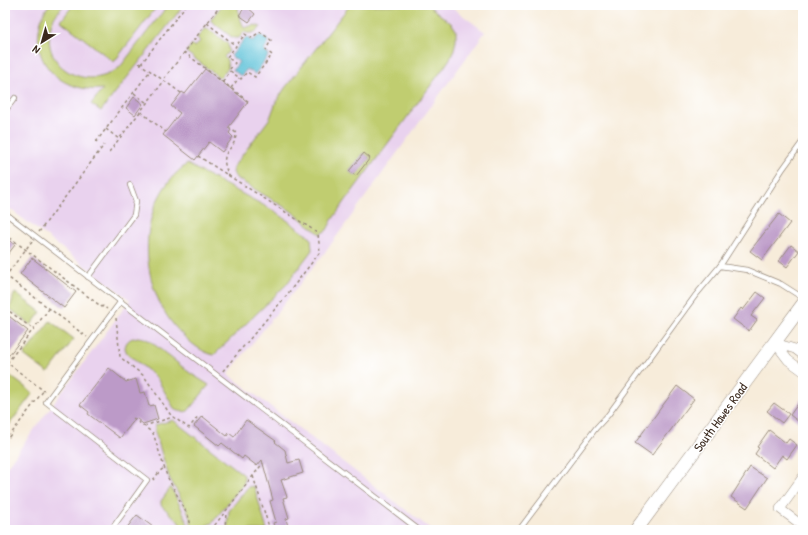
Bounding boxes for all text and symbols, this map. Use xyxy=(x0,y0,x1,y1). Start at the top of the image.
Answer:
north arrow xyxy=(22,22,62,62)
text: N xyxy=(29,43,43,57)
street label: South Hawes Road xyxy=(689,379,751,455)

